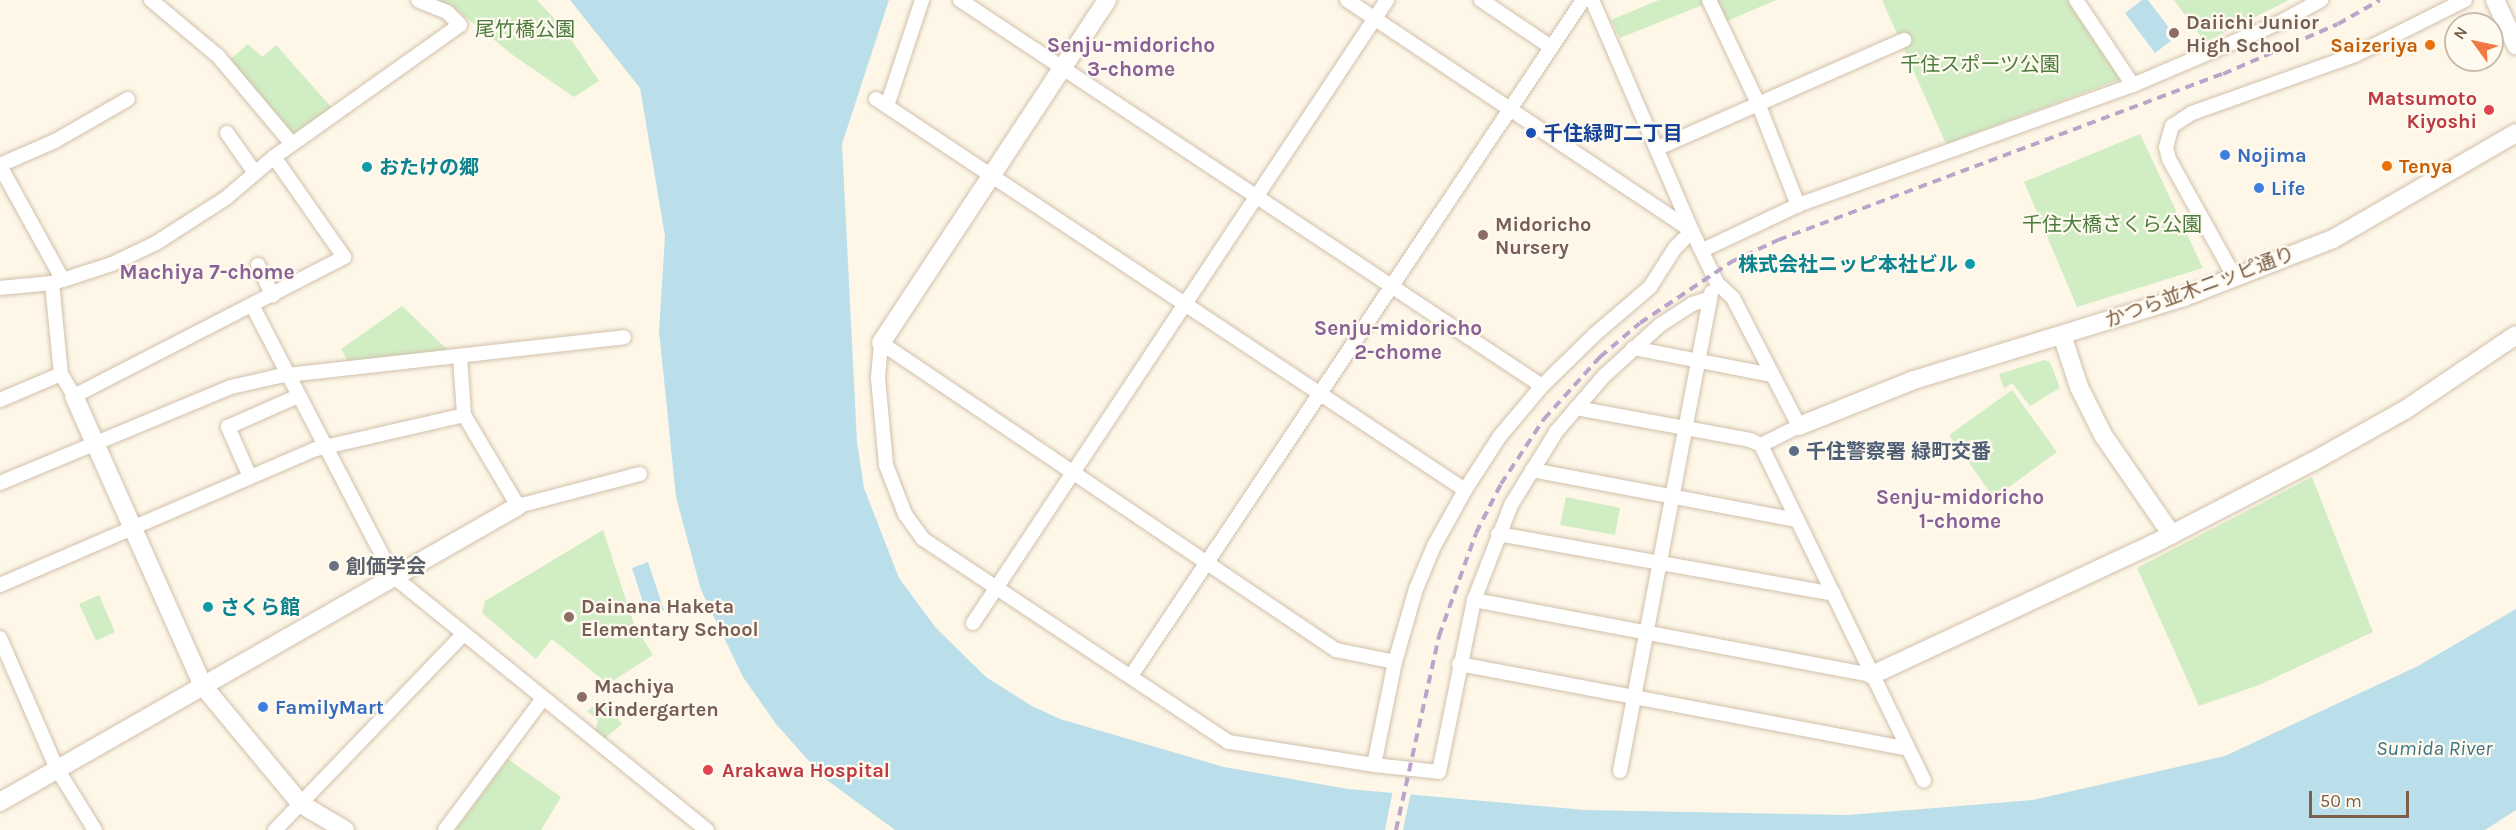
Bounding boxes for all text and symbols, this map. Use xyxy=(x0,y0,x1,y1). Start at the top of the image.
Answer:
place label: Daiichi Junior High School xyxy=(2186,10,2319,57)
north arrow xyxy=(2444,12,2504,72)
park label: 尾竹橋公園 xyxy=(475,17,575,41)
text: N xyxy=(2449,23,2471,43)
marker: Daiichi Junior High School xyxy=(2167,26,2181,40)
district label: Senju-midoricho 3-chome xyxy=(1047,32,1215,82)
place label: Saizeriya xyxy=(2330,33,2418,57)
marker: Saizeriya xyxy=(2423,38,2437,52)
park label: 千住スポーツ公園 xyxy=(1900,52,2060,76)
place label: Matsumoto Kiyoshi xyxy=(2367,86,2477,133)
marker: Matsumoto Kiyoshi xyxy=(2482,103,2496,117)
place label: 千住緑町二丁目 xyxy=(1543,121,1683,145)
marker: 千住緑町二丁目 xyxy=(1524,126,1538,140)
place label: Nojima xyxy=(2237,143,2307,167)
marker: Nojima xyxy=(2218,148,2232,162)
place label: Tenya xyxy=(2399,154,2453,178)
place label: おたけの郷 xyxy=(379,155,479,179)
marker: Tenya xyxy=(2380,159,2394,173)
marker: おたけの郷 xyxy=(360,160,374,174)
place label: Life xyxy=(2271,176,2305,200)
marker: Life xyxy=(2252,181,2266,195)
place label: Midoricho Nursery xyxy=(1495,212,1591,259)
park label: 千住大橋さくら公園 xyxy=(2022,212,2202,236)
marker: Midoricho Nursery xyxy=(1476,228,1490,242)
street label: かつら並木ニッピ通り xyxy=(2102,242,2298,332)
place label: 株式会社ニッピ本社ビル xyxy=(1738,252,1958,276)
marker: 株式会社ニッピ本社ビル xyxy=(1963,257,1977,271)
district label: Machiya 7-chome xyxy=(119,259,295,285)
district label: Senju-midoricho 2-chome xyxy=(1314,315,1482,365)
place label: 千住警察署 緑町交番 xyxy=(1806,439,1991,463)
marker: 千住警察署 緑町交番 xyxy=(1787,444,1801,458)
district label: Senju-midoricho 1-chome xyxy=(1876,484,2044,534)
place label: 創価学会 xyxy=(346,554,426,578)
marker: 創価学会 xyxy=(327,559,341,573)
place label: Dainana Haketa Elementary School xyxy=(581,594,759,641)
place label: さくら館 xyxy=(220,595,300,619)
marker: さくら館 xyxy=(201,600,215,614)
marker: Dainana Haketa Elementary School xyxy=(562,610,576,624)
place label: Machiya Kindergarten xyxy=(594,674,719,721)
marker: Machiya Kindergarten xyxy=(575,690,589,704)
place label: FamilyMart xyxy=(275,695,384,719)
marker: FamilyMart xyxy=(256,700,270,714)
water label: Sumida River xyxy=(2376,735,2492,761)
place label: Arakawa Hospital xyxy=(722,758,890,782)
marker: Arakawa Hospital xyxy=(699,761,717,779)
scale bar xyxy=(2312,779,2412,817)
text: 50 m xyxy=(2320,790,2362,812)

